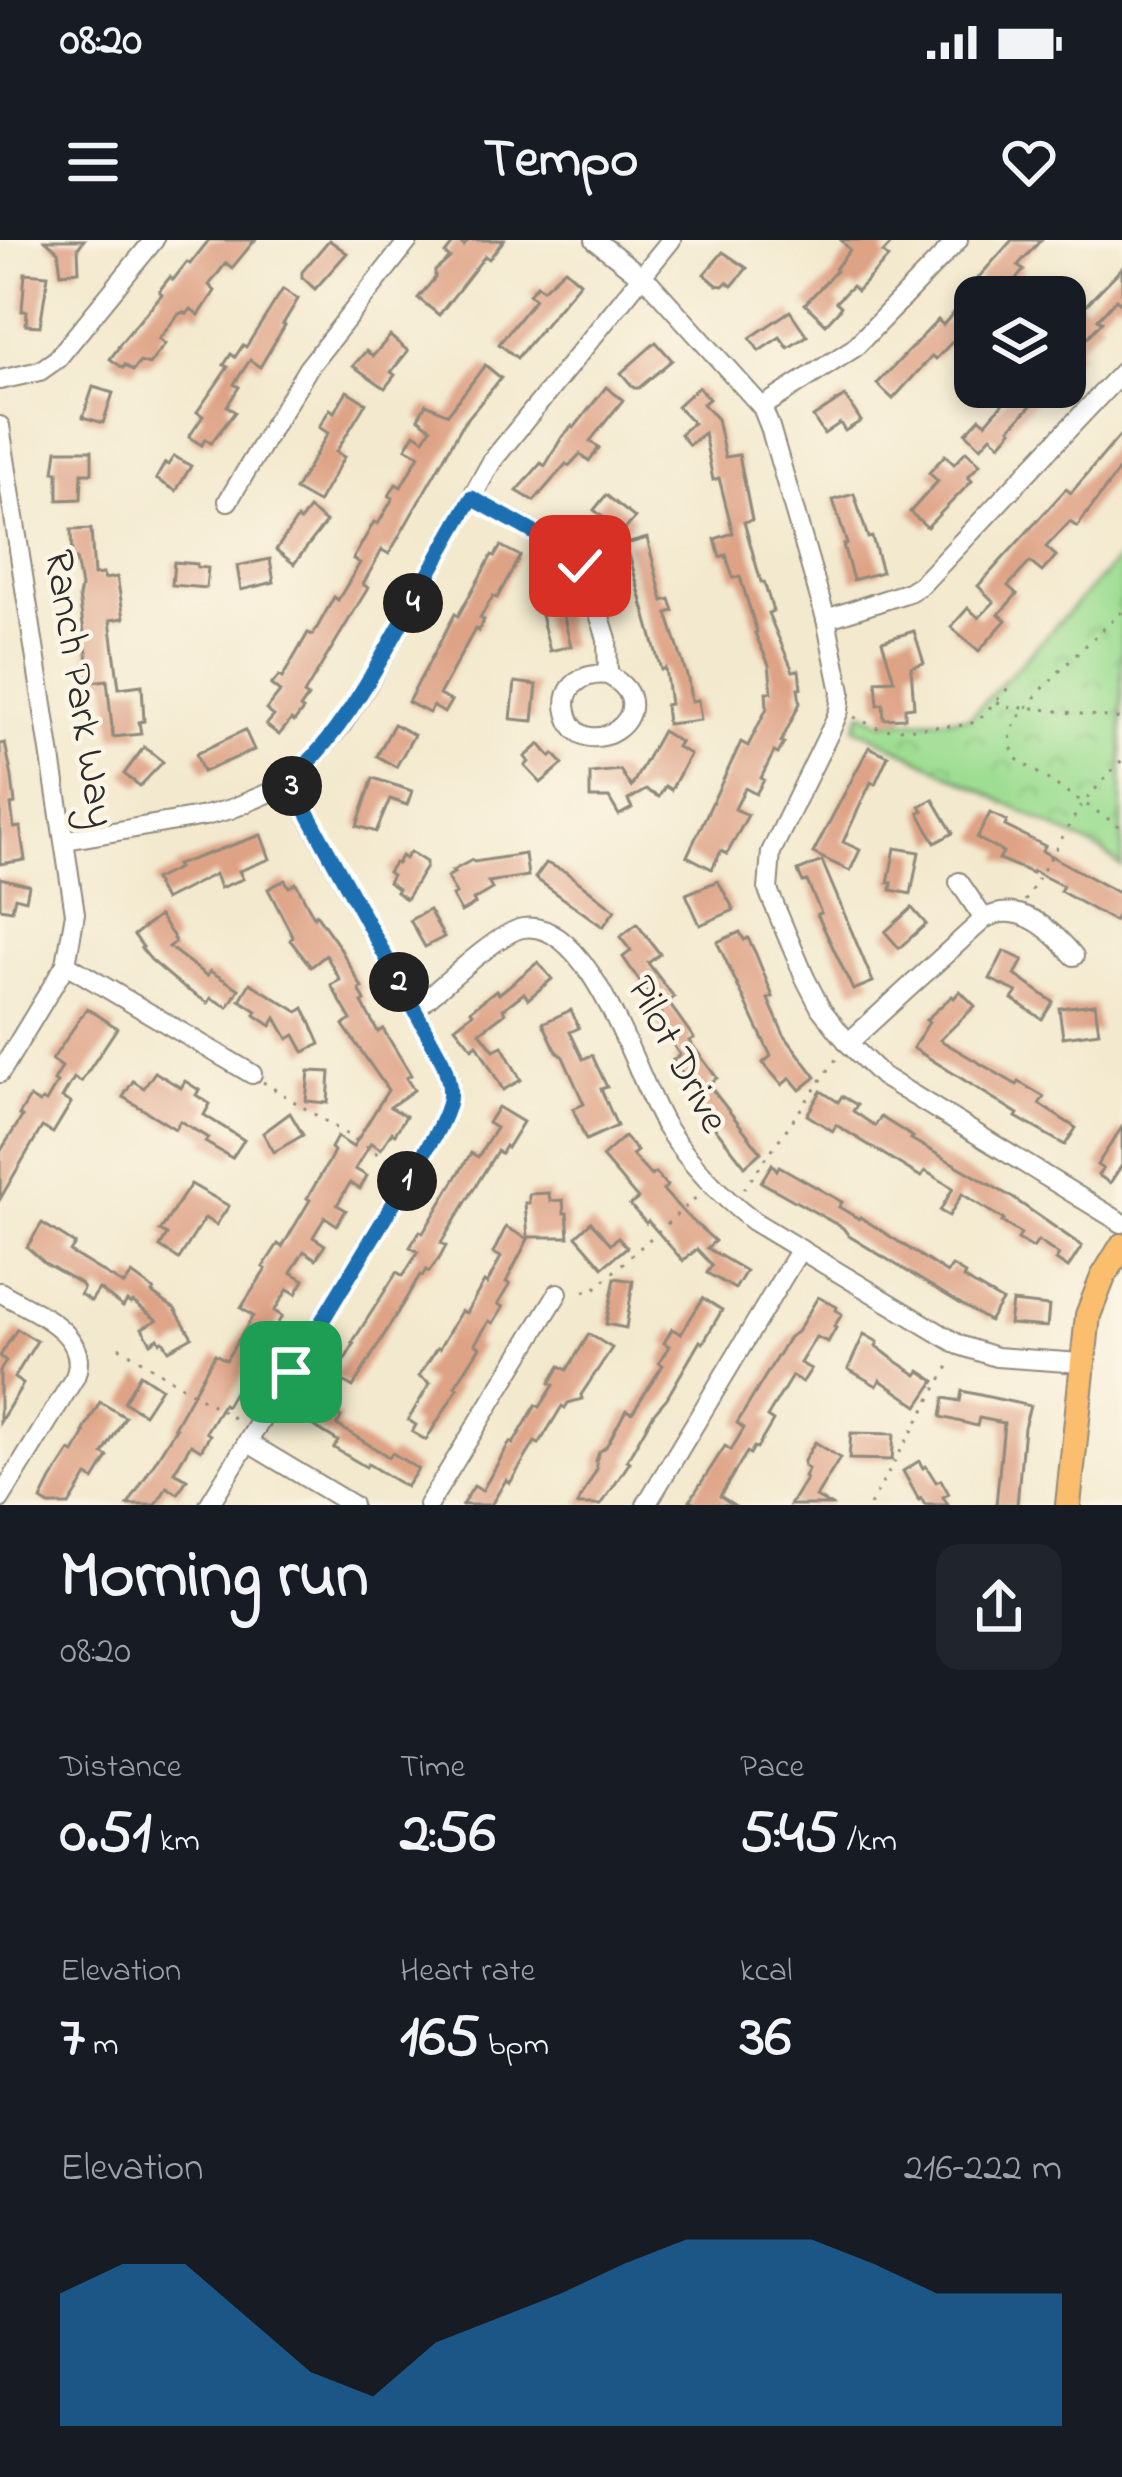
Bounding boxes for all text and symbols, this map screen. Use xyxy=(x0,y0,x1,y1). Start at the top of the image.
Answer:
text: 08:20 xyxy=(60,9,142,75)
text: Tempo xyxy=(484,123,638,201)
icon: menu xyxy=(60,129,126,195)
icon: heart xyxy=(996,129,1062,195)
map controls xyxy=(954,276,1086,408)
button: layers xyxy=(954,276,1086,408)
pin xyxy=(529,515,631,617)
icon: check xyxy=(547,533,613,599)
street label: Ranch Park Way xyxy=(26,546,130,832)
pin: 4 xyxy=(383,573,443,633)
text: 4 xyxy=(406,579,420,627)
pin: 3 xyxy=(262,756,322,816)
text: 3 xyxy=(285,762,299,810)
pin: 2 xyxy=(369,952,429,1012)
text: 2 xyxy=(391,958,407,1006)
street label: Pilot Drive xyxy=(609,965,743,1145)
pin: 1 xyxy=(377,1151,437,1211)
text: 1 xyxy=(402,1157,412,1205)
pin xyxy=(240,1321,342,1423)
icon: arrive xyxy=(258,1339,324,1405)
text: Morning run xyxy=(60,1531,369,1627)
button: share xyxy=(936,1544,1062,1670)
text: 08:20 xyxy=(60,1624,131,1681)
text: Distance xyxy=(60,1744,182,1792)
text: Time xyxy=(400,1744,465,1792)
text: Pace xyxy=(740,1744,804,1792)
text: 0.51 xyxy=(60,1792,152,1879)
text: 2:56 xyxy=(400,1792,496,1879)
text: 5:45 xyxy=(740,1792,838,1879)
text: km xyxy=(152,1818,200,1866)
text: /km xyxy=(838,1818,897,1866)
text: Elevation xyxy=(60,1948,181,1996)
text: Heart rate xyxy=(400,1948,535,1996)
text: kcal xyxy=(740,1948,792,1996)
text: 7 xyxy=(60,1996,85,2083)
text: 165 xyxy=(400,1996,480,2083)
text: 36 xyxy=(740,1996,791,2083)
text: m xyxy=(85,2022,119,2070)
text: bpm xyxy=(480,2022,549,2070)
text: Elevation xyxy=(60,2141,203,2198)
text: 216–222 m xyxy=(904,2141,1062,2198)

